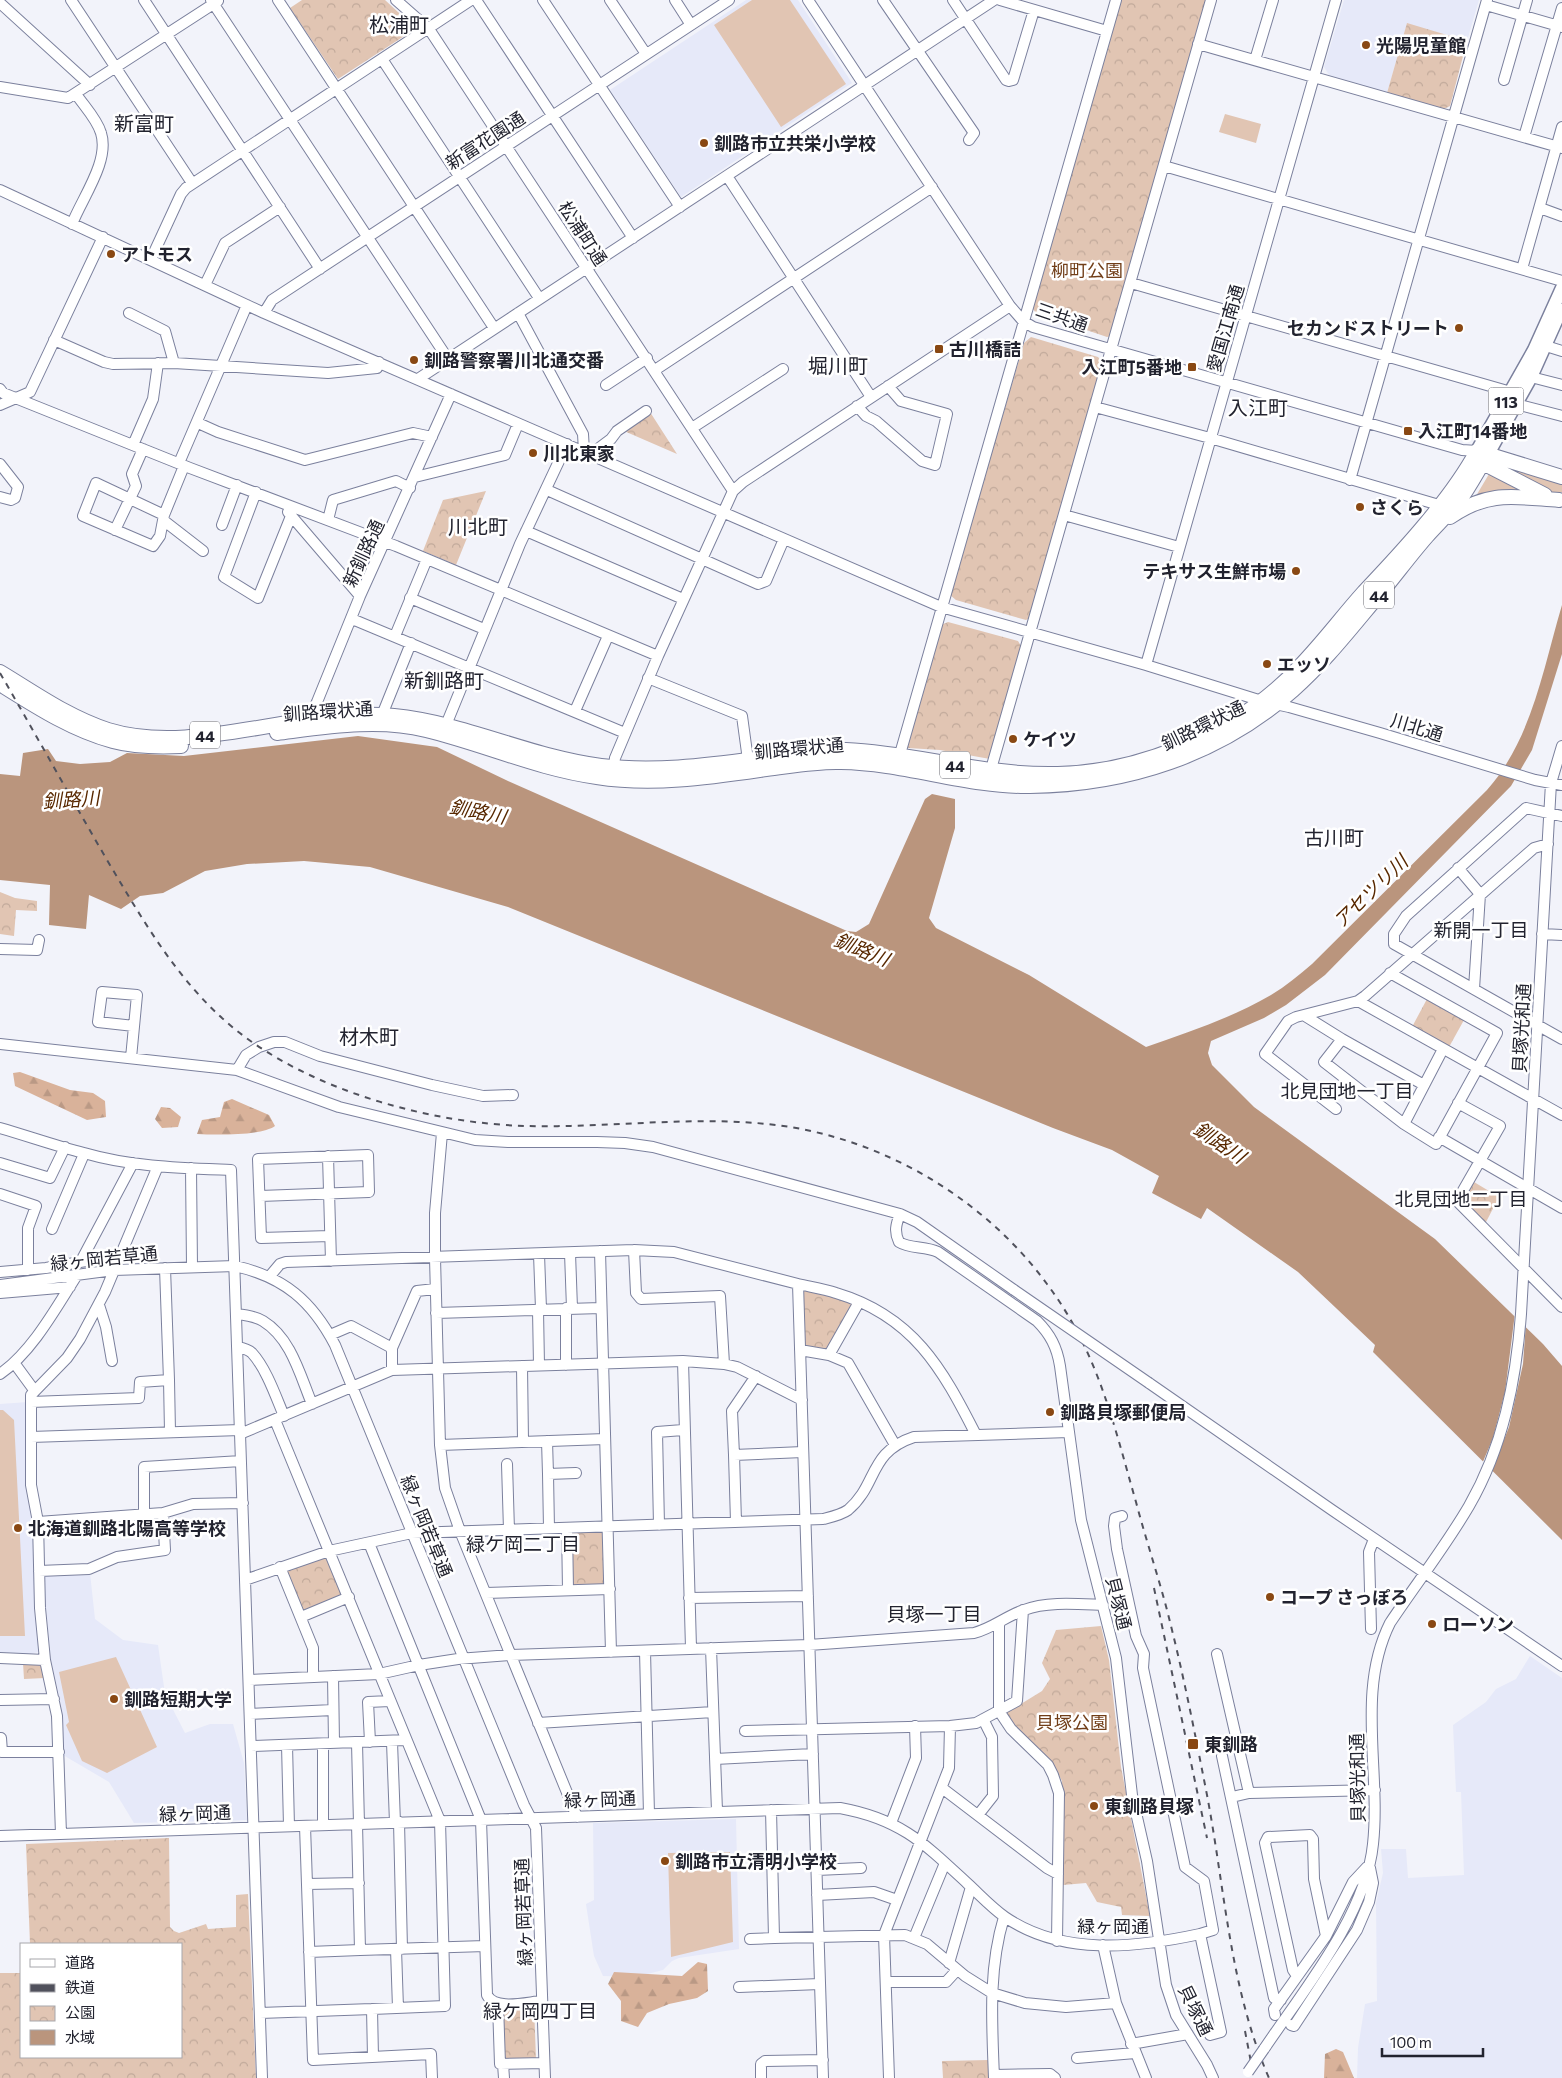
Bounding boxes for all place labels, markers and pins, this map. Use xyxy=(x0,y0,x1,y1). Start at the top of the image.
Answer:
place label: 光陽児童館 xyxy=(1376,34,1466,56)
marker: 光陽児童館 xyxy=(1360,39,1372,51)
place label: 釧路市立共栄小学校 xyxy=(714,132,876,154)
marker: 釧路市立共栄小学校 xyxy=(698,137,710,149)
place label: アトモス xyxy=(121,243,193,265)
marker: アトモス xyxy=(105,248,117,260)
place label: セカンドストリート xyxy=(1287,317,1449,339)
marker: セカンドストリート xyxy=(1453,322,1465,334)
place label: 古川橋詰 xyxy=(949,338,1021,360)
marker: 古川橋詰 xyxy=(933,343,945,355)
place label: 釧路警察署川北通交番 xyxy=(424,349,604,371)
marker: 釧路警察署川北通交番 xyxy=(408,354,420,366)
place label: 入江町5番地 xyxy=(1082,356,1182,378)
marker: 入江町5番地 xyxy=(1186,361,1198,373)
place label: 入江町14番地 xyxy=(1418,420,1527,442)
marker: 入江町14番地 xyxy=(1402,425,1414,437)
place label: 川北東家 xyxy=(543,442,615,464)
marker: 川北東家 xyxy=(527,447,539,459)
place label: さくら xyxy=(1370,496,1424,518)
marker: さくら xyxy=(1354,501,1366,513)
place label: テキサス生鮮市場 xyxy=(1142,560,1286,582)
marker: テキサス生鮮市場 xyxy=(1290,565,1302,577)
place label: エッソ xyxy=(1277,653,1331,675)
marker: エッソ xyxy=(1261,658,1273,670)
place label: ケイツ xyxy=(1023,728,1077,750)
marker: ケイツ xyxy=(1007,733,1019,745)
place label: 釧路貝塚郵便局 xyxy=(1060,1401,1186,1423)
marker: 釧路貝塚郵便局 xyxy=(1044,1406,1056,1418)
place label: 北海道釧路北陽高等学校 xyxy=(28,1517,226,1539)
marker: 北海道釧路北陽高等学校 xyxy=(12,1522,24,1534)
place label: コープ さっぽろ xyxy=(1280,1586,1408,1608)
marker: コープ さっぽろ xyxy=(1264,1591,1276,1603)
place label: ローソン xyxy=(1442,1613,1514,1635)
marker: ローソン xyxy=(1426,1618,1438,1630)
place label: 釧路短期大学 xyxy=(124,1688,232,1710)
marker: 釧路短期大学 xyxy=(108,1693,120,1705)
place label: 東釧路 xyxy=(1204,1733,1258,1755)
marker: 東釧路 xyxy=(1186,1737,1200,1751)
place label: 東釧路貝塚 xyxy=(1104,1795,1194,1817)
marker: 東釧路貝塚 xyxy=(1088,1800,1100,1812)
place label: 釧路市立清明小学校 xyxy=(675,1850,837,1872)
marker: 釧路市立清明小学校 xyxy=(659,1855,671,1867)

